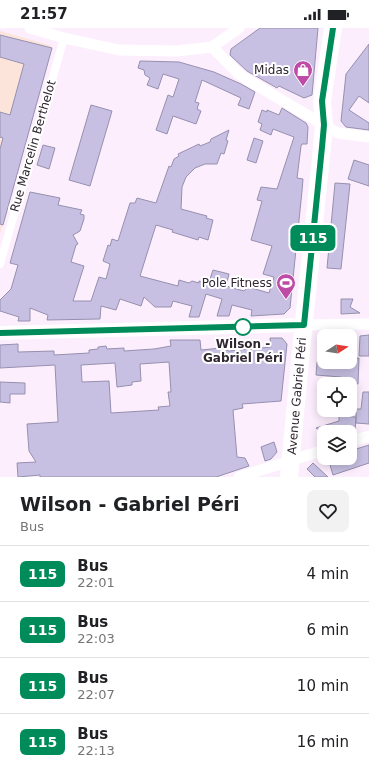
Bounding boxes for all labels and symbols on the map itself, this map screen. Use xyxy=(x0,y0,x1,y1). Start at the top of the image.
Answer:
shop icon: Midas xyxy=(292,59,314,87)
place label: Midas xyxy=(254,63,289,77)
street label: Rue Marcelin Berthelot xyxy=(7,78,59,214)
line badge: 115 xyxy=(290,225,336,251)
sports icon: Pole Fitness xyxy=(275,272,297,300)
place label: Pole Fitness xyxy=(202,276,272,290)
marker: Wilson - Gabriel Péri xyxy=(234,318,252,336)
north arrow xyxy=(317,329,357,369)
place label: Wilson - Gabriel Péri xyxy=(203,337,283,365)
street label: Avenue Gabriel Péri xyxy=(285,337,309,455)

